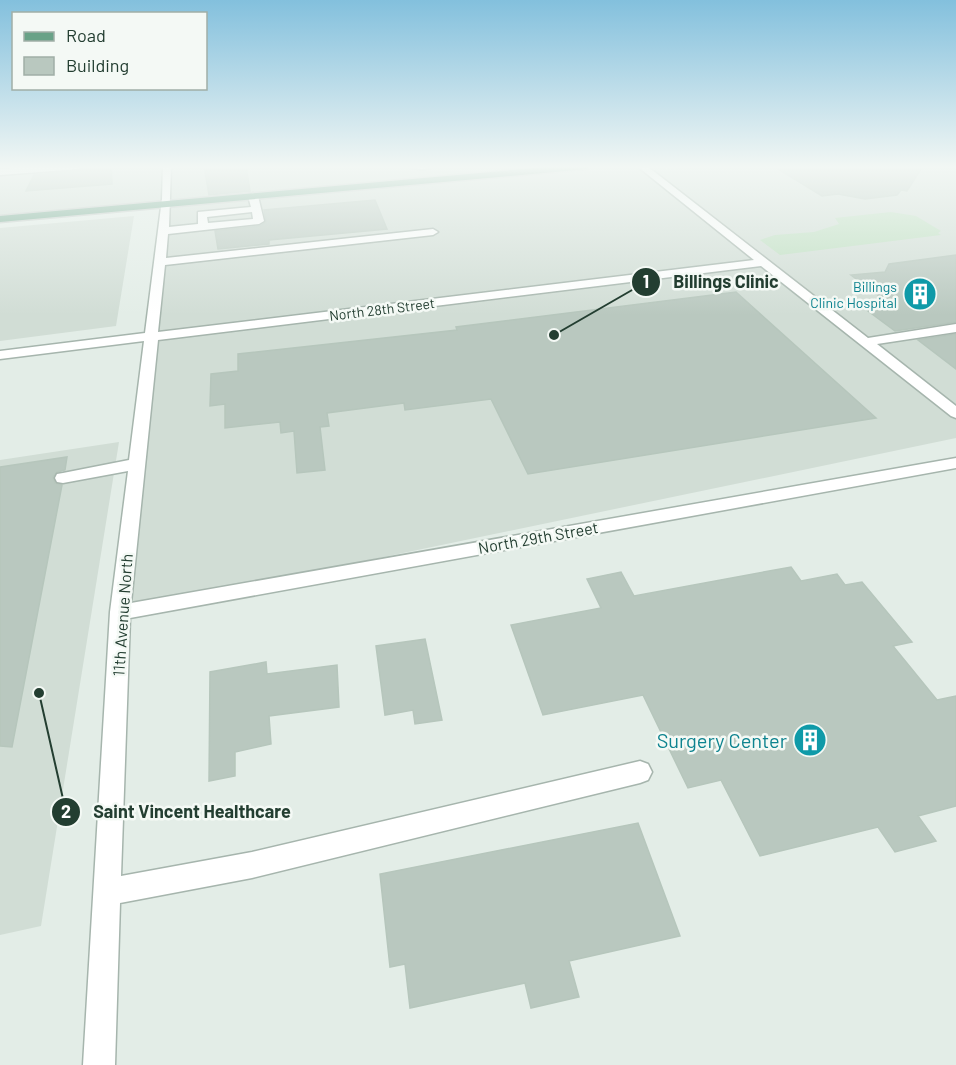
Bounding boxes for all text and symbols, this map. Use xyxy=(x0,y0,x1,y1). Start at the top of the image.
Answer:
legend xyxy=(12,12,207,90)
text: Road xyxy=(66,24,106,46)
text: Building xyxy=(66,54,129,76)
callout: Billings Clinic xyxy=(631,264,790,300)
text: 1 xyxy=(643,270,649,292)
text: Billings Clinic xyxy=(673,270,779,292)
building icon: Billings Clinic Hospital xyxy=(902,276,938,312)
place label: Billings Clinic Hospital xyxy=(810,278,897,311)
street label: North 28th Street xyxy=(328,294,436,324)
street label: North 29th Street xyxy=(477,517,599,557)
street label: 11th Avenue North xyxy=(108,553,136,677)
building icon: Surgery Center xyxy=(792,722,828,758)
place label: Surgery Center xyxy=(657,728,787,752)
callout: Saint Vincent Healthcare xyxy=(51,794,303,830)
text: 2 xyxy=(61,800,71,822)
text: Saint Vincent Healthcare xyxy=(93,800,291,822)

